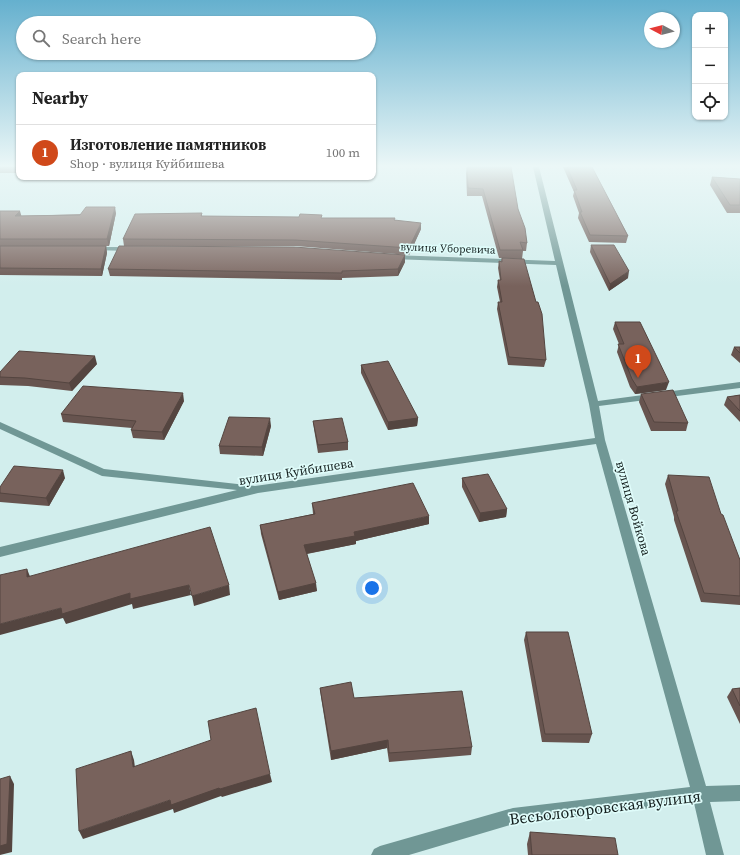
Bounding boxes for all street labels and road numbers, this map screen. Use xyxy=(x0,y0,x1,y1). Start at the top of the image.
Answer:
street label: вулиця Уборевича xyxy=(400,239,496,258)
street label: вулиця Куйбишева xyxy=(238,454,355,489)
street label: вулиця Войкова xyxy=(612,459,655,558)
street label: Вєсьологоровская вулиця xyxy=(508,784,702,830)

